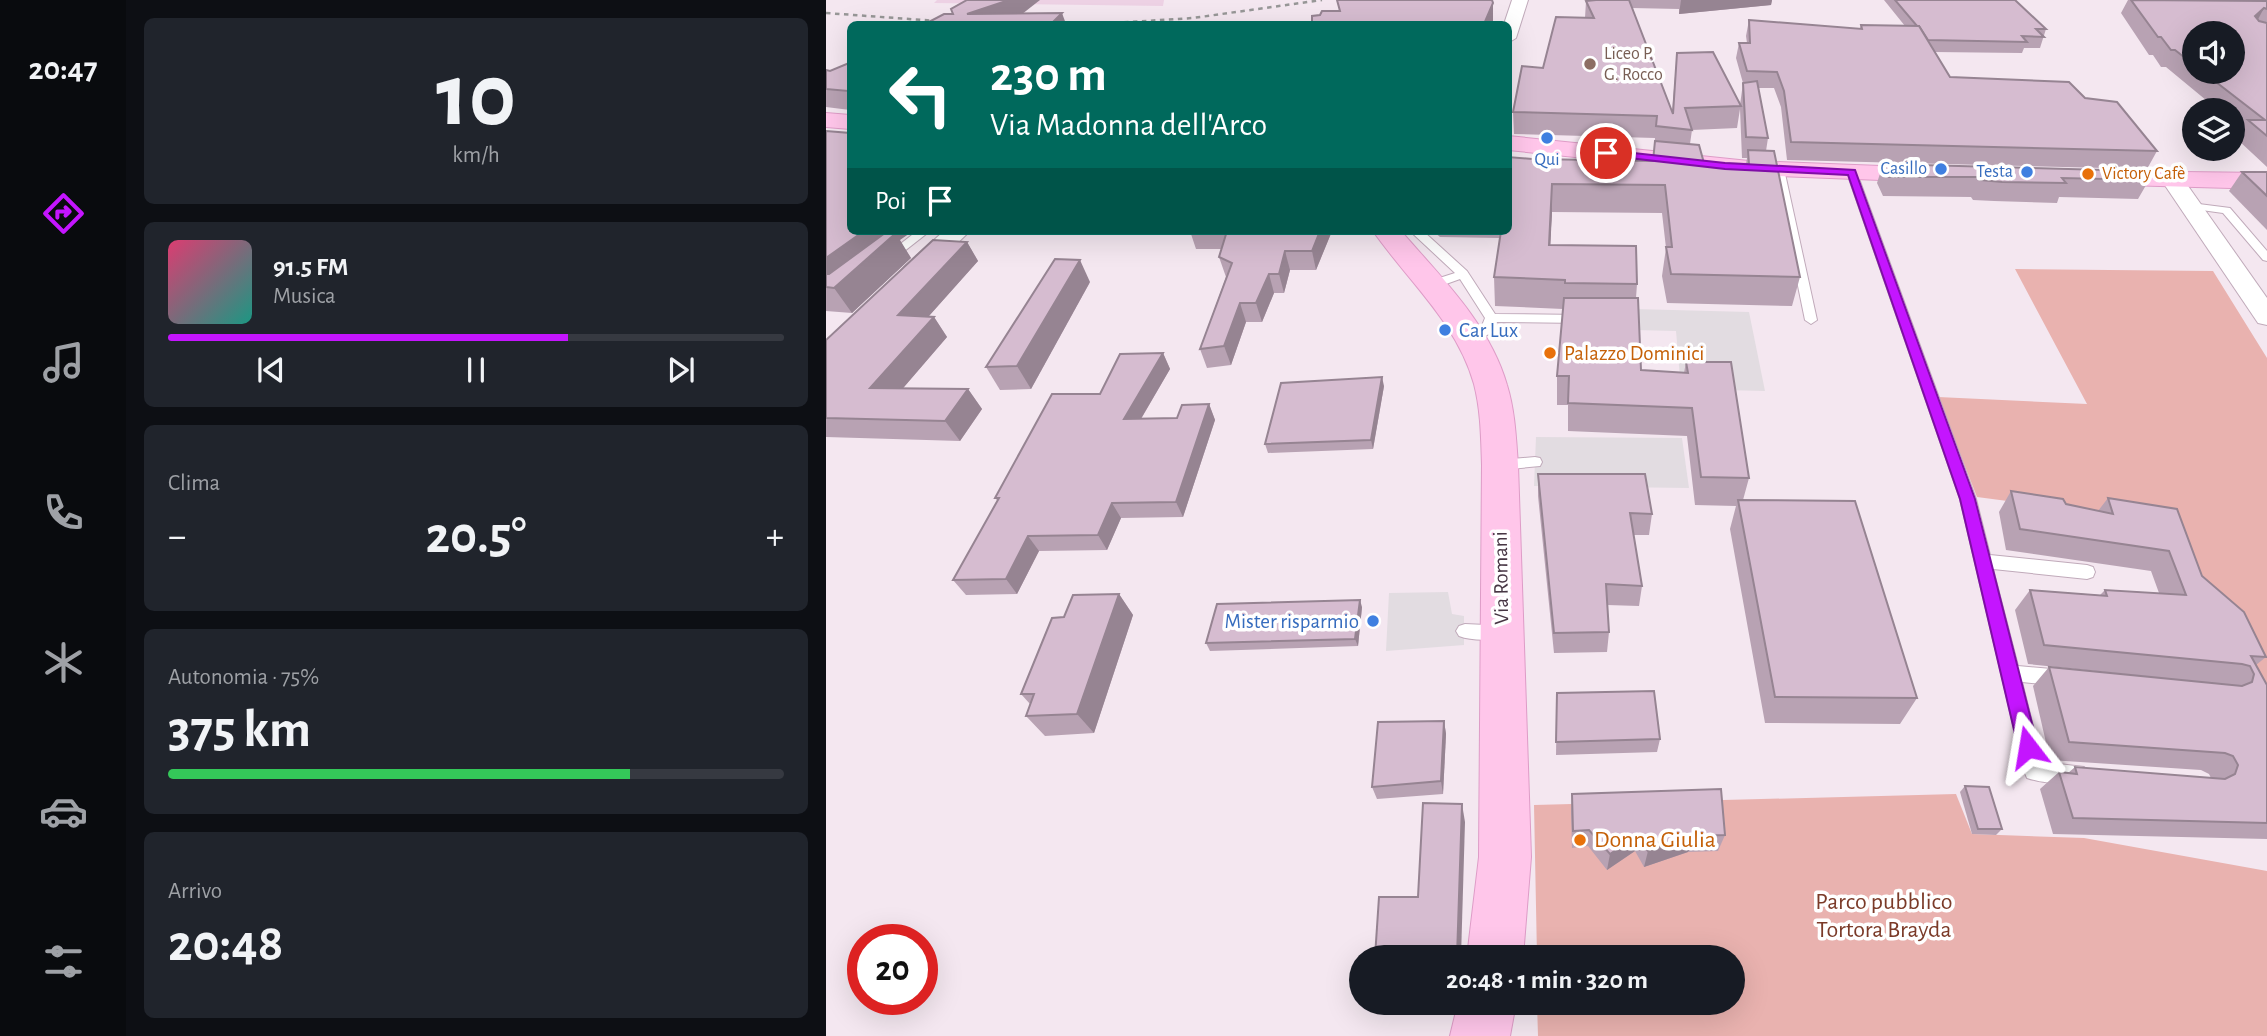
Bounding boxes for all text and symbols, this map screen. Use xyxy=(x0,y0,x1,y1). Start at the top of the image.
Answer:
map controls xyxy=(2182,21,2245,161)
button: sound xyxy=(2182,21,2245,84)
place label: Liceo P. G. Rocco xyxy=(1604,45,1663,84)
icon: left xyxy=(875,49,966,140)
text: 10 xyxy=(436,51,516,142)
text: 230 m xyxy=(990,51,1107,100)
text: 20:47 xyxy=(29,53,98,85)
marker: Liceo P. G. Rocco xyxy=(1582,56,1598,72)
button: layers xyxy=(2182,98,2245,161)
text: Via Madonna dell'Arco xyxy=(990,109,1267,141)
pin xyxy=(1576,123,1636,183)
marker: Qui xyxy=(1539,130,1555,146)
icon: arrive xyxy=(1587,134,1625,172)
text: km/h xyxy=(452,144,500,167)
place label: Qui xyxy=(1534,151,1560,169)
place label: Casillo xyxy=(1881,160,1927,178)
marker: Casillo xyxy=(1933,161,1949,177)
place label: Testa xyxy=(1976,163,2013,181)
marker: Testa xyxy=(2019,164,2035,180)
place label: Victory Cafè xyxy=(2102,165,2185,183)
marker: Victory Cafè xyxy=(2080,166,2096,182)
icon: arrive xyxy=(921,182,959,220)
text: Poi xyxy=(875,188,907,214)
icon: directions xyxy=(39,189,88,238)
text: 91.5 FM xyxy=(273,254,348,280)
text: Musica xyxy=(273,285,336,308)
place label: Car Lux xyxy=(1459,320,1518,341)
marker: Car Lux xyxy=(1437,322,1453,338)
icon: music xyxy=(39,338,88,387)
place label: Palazzo Dominici xyxy=(1564,343,1704,364)
marker: Palazzo Dominici xyxy=(1542,345,1558,361)
icon: previous xyxy=(252,351,290,389)
icon: pause xyxy=(457,351,495,389)
icon: next xyxy=(662,351,700,389)
text: Clima xyxy=(168,472,220,495)
icon: phone xyxy=(39,488,88,537)
text: 20.5° xyxy=(425,510,527,562)
text: − xyxy=(168,518,186,556)
text: + xyxy=(766,518,784,556)
street label: Via Romani xyxy=(1490,531,1512,625)
place label: Mister risparmio xyxy=(1224,611,1359,632)
marker: Mister risparmio xyxy=(1365,613,1381,629)
icon: climate xyxy=(39,638,88,687)
text: Autonomia · 75% xyxy=(168,666,319,689)
text: 375 km xyxy=(168,704,311,756)
position arrow xyxy=(1991,710,2065,784)
icon: car xyxy=(39,787,88,836)
place label: Donna Giulia xyxy=(1594,828,1716,852)
marker: Donna Giulia xyxy=(1572,832,1588,848)
text: Arrivo xyxy=(168,880,222,903)
park label: Parco pubblico Tortora Brayda xyxy=(1815,890,1953,942)
text: 20:48 xyxy=(168,918,283,970)
speed limit sign: 20 xyxy=(847,924,938,1015)
icon: filters xyxy=(39,937,88,986)
text: 20:48 · 1 min · 320 m xyxy=(1446,967,1648,993)

